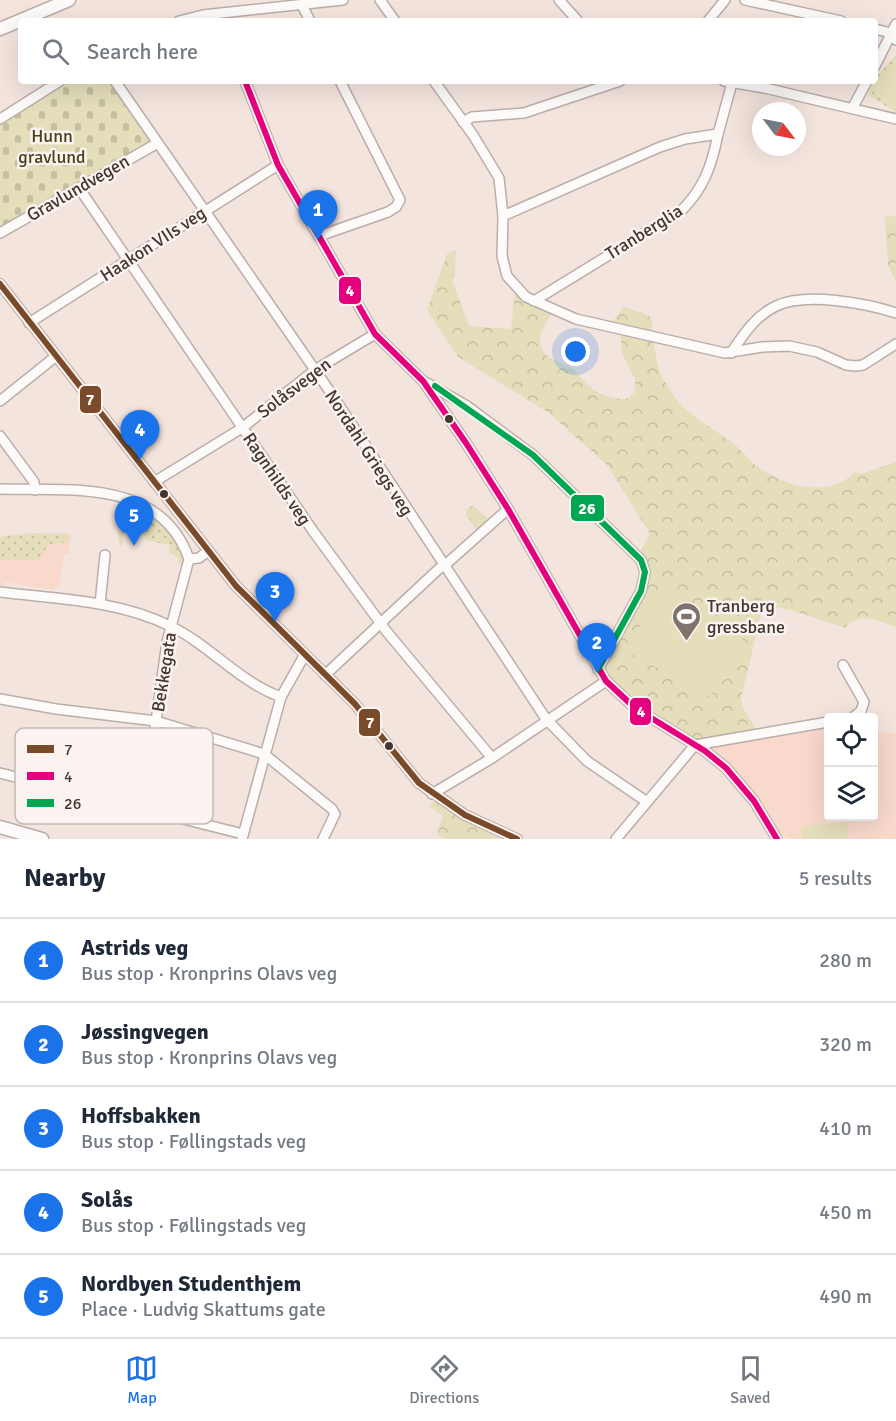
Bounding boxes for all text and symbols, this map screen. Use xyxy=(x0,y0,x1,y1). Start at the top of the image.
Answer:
search box xyxy=(18,18,878,84)
icon: search xyxy=(39,35,72,68)
text: Search here xyxy=(87,38,198,65)
north arrow xyxy=(752,102,806,156)
park label: Hunn gravlund xyxy=(18,125,86,168)
street label: Gravlundvegen xyxy=(23,150,133,226)
pin: 1 xyxy=(298,190,338,240)
street label: Tranberglia xyxy=(601,200,687,264)
street label: Haakon VIIs veg xyxy=(96,202,210,286)
line badge: 4 xyxy=(338,276,362,305)
text: 4 xyxy=(346,281,355,301)
your location xyxy=(561,337,590,366)
street label: Solåsvegen xyxy=(253,353,335,423)
line badge: 7 xyxy=(79,385,102,414)
street label: Nordahl Griegs veg xyxy=(320,386,418,520)
text: 7 xyxy=(86,390,95,410)
pin: 4 xyxy=(120,410,160,460)
unlabelled marker xyxy=(443,413,455,425)
street label: Ragnhilds veg xyxy=(238,429,316,529)
unlabelled marker xyxy=(158,488,170,500)
line badge: 26 xyxy=(570,494,605,522)
pin: 5 xyxy=(114,496,154,546)
text: 26 xyxy=(578,499,596,519)
pin: 3 xyxy=(256,572,294,622)
place label: Tranberg gressbane xyxy=(707,595,785,638)
sports icon: Tranberg gressbane xyxy=(670,600,702,642)
pin: 2 xyxy=(578,624,616,673)
street label: Bekkegata xyxy=(147,631,181,713)
line badge: 4 xyxy=(629,697,652,726)
text: 4 xyxy=(637,702,646,722)
line badge: 7 xyxy=(358,708,381,737)
text: 7 xyxy=(366,713,375,733)
map controls xyxy=(824,713,878,821)
button: locate xyxy=(824,713,878,767)
legend xyxy=(15,728,213,824)
text: 7 xyxy=(64,740,73,760)
unlabelled marker xyxy=(383,740,395,752)
text: 4 xyxy=(64,767,73,787)
button: layers xyxy=(824,767,878,821)
text: 26 xyxy=(64,794,81,814)
text: Nearby xyxy=(24,862,105,894)
text: 5 results xyxy=(799,866,872,891)
text: Astrids veg xyxy=(81,934,188,961)
text: 1 xyxy=(38,948,49,973)
text: 280 m xyxy=(819,948,872,973)
text: Bus stop · Kronprins Olavs veg xyxy=(81,961,337,986)
text: Jøssingvegen xyxy=(81,1018,209,1045)
text: 2 xyxy=(38,1032,49,1057)
text: 320 m xyxy=(819,1032,872,1057)
text: Bus stop · Kronprins Olavs veg xyxy=(81,1045,337,1070)
text: Hoffsbakken xyxy=(81,1102,201,1129)
text: 3 xyxy=(38,1116,49,1141)
text: 410 m xyxy=(819,1116,872,1141)
text: Bus stop · Føllingstads veg xyxy=(81,1129,306,1154)
text: Solås xyxy=(81,1186,133,1213)
text: 4 xyxy=(38,1200,49,1225)
text: 450 m xyxy=(819,1200,872,1225)
text: Bus stop · Føllingstads veg xyxy=(81,1213,306,1238)
text: Nordbyen Studenthjem xyxy=(81,1270,301,1297)
text: 5 xyxy=(38,1284,49,1309)
text: 490 m xyxy=(819,1284,872,1309)
text: Place · Ludvig Skattums gate xyxy=(81,1297,326,1322)
tab: Map xyxy=(125,1352,158,1408)
tab: Directions xyxy=(409,1352,479,1408)
tab: Saved xyxy=(730,1352,771,1408)

